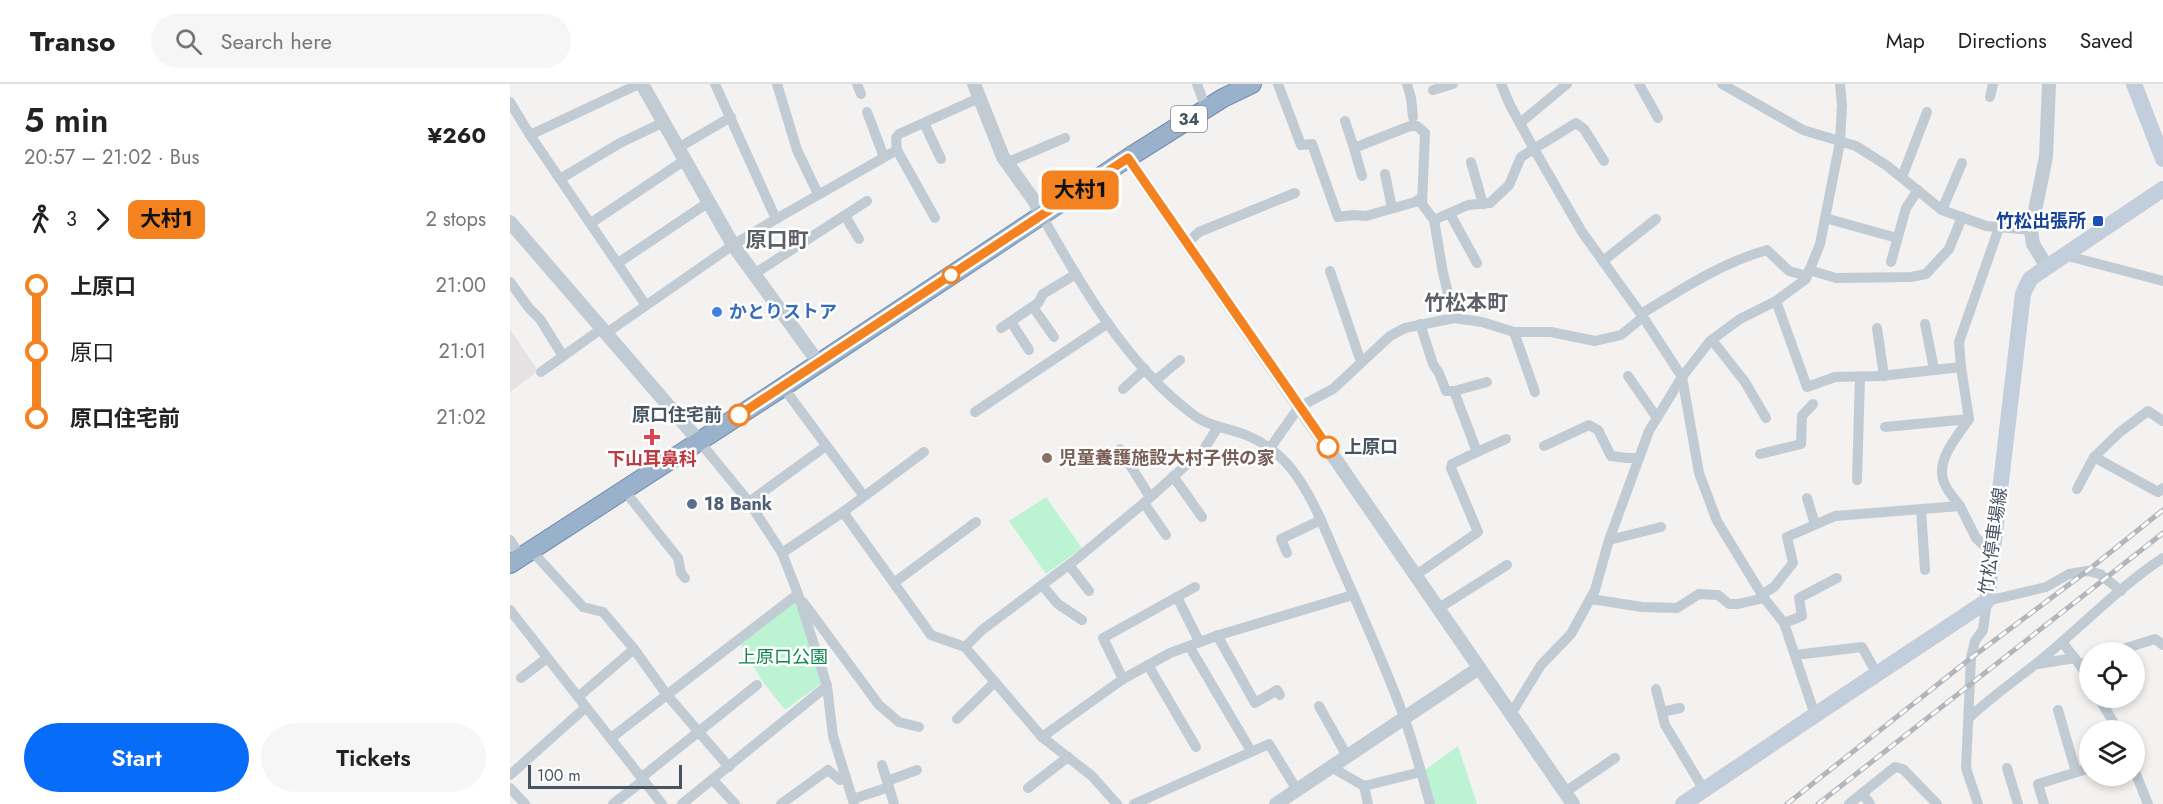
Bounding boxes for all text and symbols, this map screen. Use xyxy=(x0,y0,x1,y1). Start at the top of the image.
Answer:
search box xyxy=(151,14,571,68)
text: Transo xyxy=(30,21,115,62)
icon: search xyxy=(172,25,205,58)
text: Search here xyxy=(220,25,332,57)
text: Map xyxy=(1886,26,1925,56)
text: Directions xyxy=(1958,26,2047,56)
text: Saved xyxy=(2080,26,2133,56)
text: 5 min xyxy=(24,97,108,144)
road number: 34 xyxy=(1171,106,1207,132)
text: ¥260 xyxy=(428,119,486,151)
text: 20:57 – 21:02 · Bus xyxy=(24,143,199,172)
line badge: 大村1 xyxy=(1046,170,1114,210)
text: 大村1 xyxy=(1054,175,1106,205)
icon: walk xyxy=(24,203,57,236)
icon: forward xyxy=(86,203,119,236)
text: 大村1 xyxy=(140,204,193,234)
text: 3 xyxy=(66,205,77,234)
text: 2 stops xyxy=(425,205,486,234)
place label: 竹松出張所 xyxy=(1996,208,2086,234)
marker: 竹松出張所 xyxy=(2091,214,2105,228)
district label: 原口町 xyxy=(746,225,809,255)
unlabelled marker xyxy=(942,266,960,284)
text: 上原口 xyxy=(70,270,136,302)
text: 21:00 xyxy=(436,271,486,300)
district label: 竹松本町 xyxy=(1424,288,1508,318)
place label: かとりストア xyxy=(729,299,837,325)
marker: かとりストア xyxy=(710,305,724,319)
text: 原口 xyxy=(70,336,114,368)
text: 21:01 xyxy=(439,337,486,366)
text: 原口住宅前 xyxy=(70,402,180,434)
place label: 原口住宅前 xyxy=(632,402,722,428)
text: 21:02 xyxy=(436,403,486,432)
marker: 原口住宅前 xyxy=(728,404,750,426)
marker: 下山耳鼻科 xyxy=(643,428,661,446)
place label: 上原口 xyxy=(1344,434,1398,460)
marker: 上原口 xyxy=(1317,436,1339,458)
place label: 児童養護施設大村子供の家 xyxy=(1059,445,1275,471)
place label: 下山耳鼻科 xyxy=(607,446,697,472)
marker: 児童養護施設大村子供の家 xyxy=(1040,451,1054,465)
street label: 竹松停車場線 xyxy=(1973,486,2013,596)
place label: 18 Bank xyxy=(704,491,773,517)
marker: 18 Bank xyxy=(685,497,699,511)
map controls xyxy=(2079,642,2145,786)
button: locate xyxy=(2079,642,2145,708)
park label: 上原口公園 xyxy=(738,644,828,670)
button: layers xyxy=(2079,720,2145,786)
button: Start xyxy=(24,723,249,792)
button: Tickets xyxy=(261,723,486,792)
scale bar xyxy=(528,762,682,790)
text: 100 m xyxy=(537,764,581,787)

